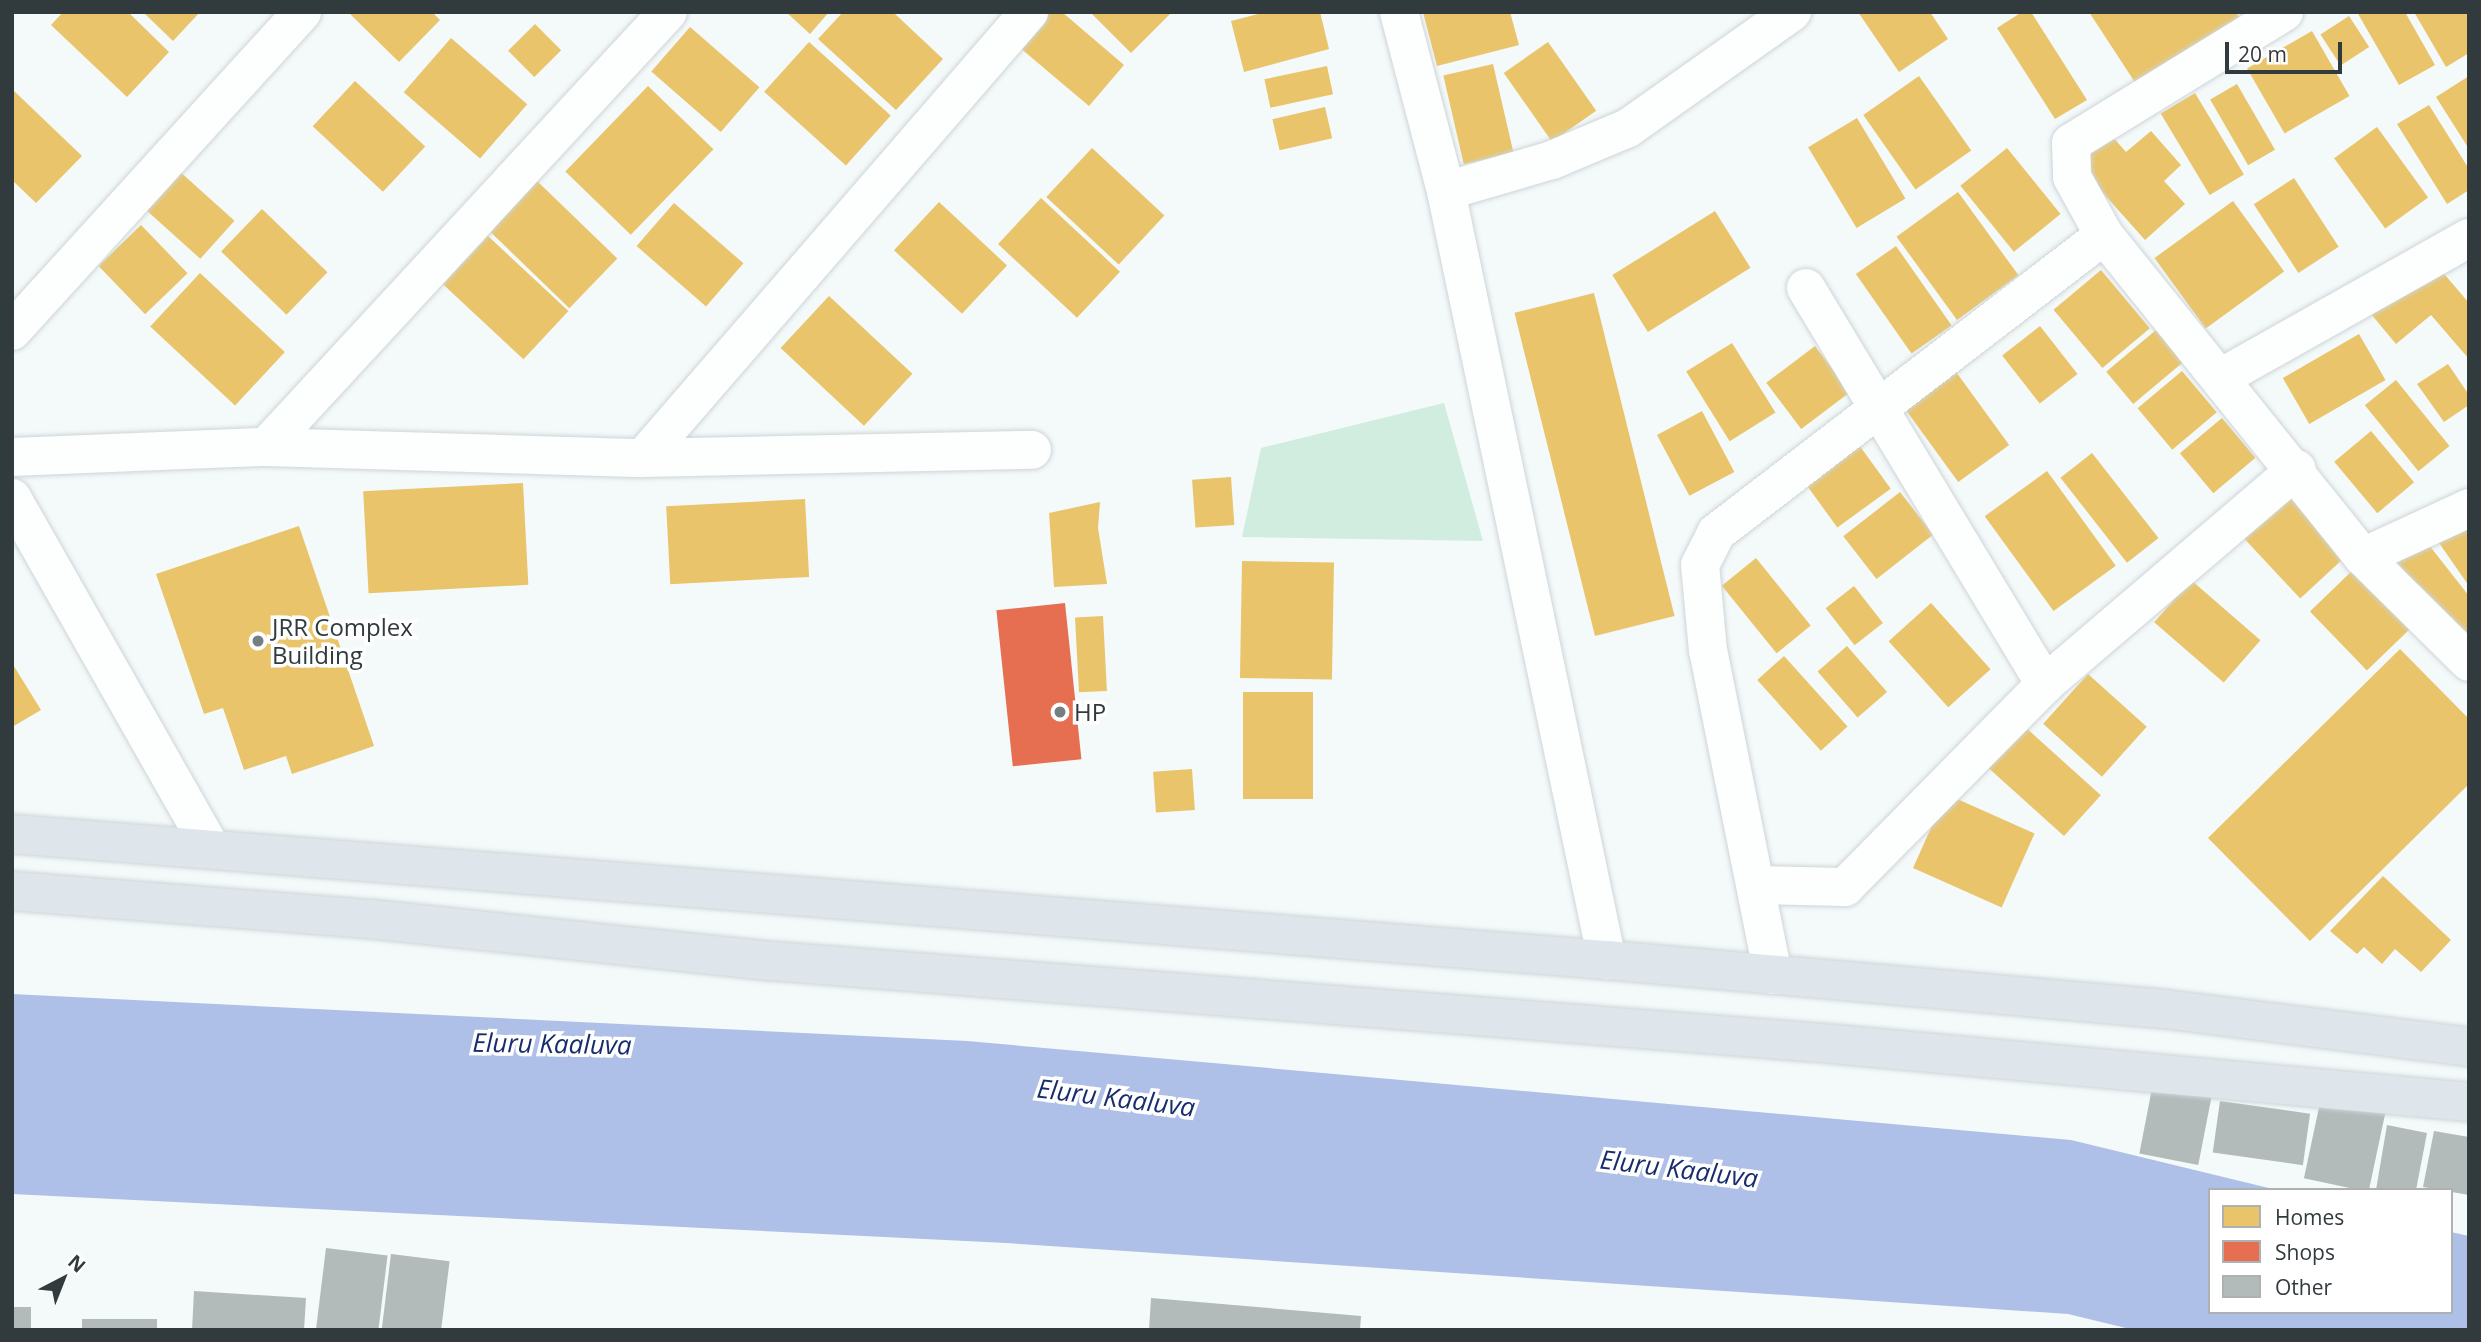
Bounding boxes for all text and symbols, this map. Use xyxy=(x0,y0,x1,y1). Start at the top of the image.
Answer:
scale bar xyxy=(2229,28,2346,72)
text: 20 m xyxy=(2238,40,2287,68)
place label: JRR Complex Building xyxy=(272,613,413,669)
marker: JRR Complex Building xyxy=(250,633,266,649)
place label: HP xyxy=(1074,698,1106,726)
marker: HP xyxy=(1052,704,1068,720)
water label: Eluru Kaaluva xyxy=(472,1027,632,1061)
water label: Eluru Kaaluva xyxy=(1035,1073,1197,1123)
water label: Eluru Kaaluva xyxy=(1598,1144,1760,1194)
legend xyxy=(2208,1188,2453,1314)
text: Homes xyxy=(2275,1203,2344,1231)
text: Shops xyxy=(2275,1238,2335,1266)
north arrow xyxy=(28,1244,98,1314)
text: N xyxy=(63,1249,91,1278)
text: Other xyxy=(2275,1273,2332,1301)

